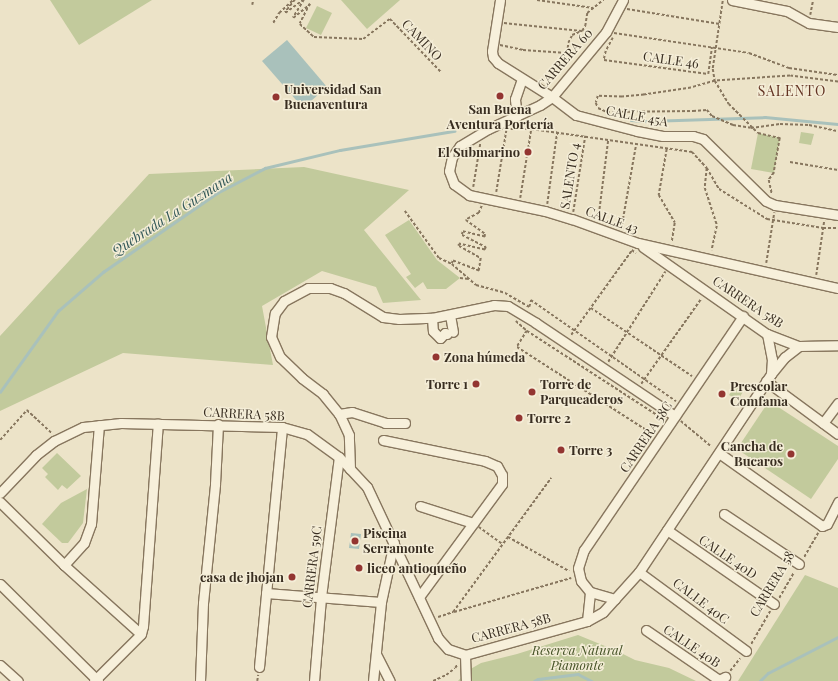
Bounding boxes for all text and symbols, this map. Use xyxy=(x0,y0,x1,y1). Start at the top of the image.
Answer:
street label: CAMINO xyxy=(399,16,445,64)
street label: CARRERA 60 xyxy=(534,25,596,93)
street label: CALLE 46 xyxy=(642,48,700,72)
place label: Universidad San Buenaventura xyxy=(284,82,381,113)
district label: SALENTO xyxy=(758,83,826,99)
marker: San Buena Aventura Portería xyxy=(495,91,505,101)
marker: Universidad San Buenaventura xyxy=(271,92,281,102)
place label: San Buena Aventura Portería xyxy=(446,102,554,133)
street label: CALLE 45A xyxy=(604,102,670,130)
street label: SALENTO 4 xyxy=(557,142,583,210)
place label: El Submarino xyxy=(438,144,520,160)
marker: El Submarino xyxy=(523,147,533,157)
water label: Quebrada La Guzmana xyxy=(108,169,236,259)
street label: CALLE 43 xyxy=(583,203,641,237)
street label: CARRERA 58B xyxy=(710,273,786,331)
place label: Zona húmeda xyxy=(444,349,525,365)
marker: Zona húmeda xyxy=(431,352,441,362)
place label: Torre 1 xyxy=(426,376,468,392)
place label: Torre de Parqueaderos xyxy=(540,377,623,408)
marker: Torre 1 xyxy=(471,379,481,389)
place label: Prescolar Comfama xyxy=(730,379,788,410)
marker: Torre de Parqueaderos xyxy=(527,387,537,397)
marker: Prescolar Comfama xyxy=(717,389,727,399)
street label: CARRERA 58C xyxy=(616,398,676,476)
street label: CARRERA 58B xyxy=(203,404,285,424)
place label: Torre 2 xyxy=(527,410,571,426)
marker: Torre 2 xyxy=(514,413,524,423)
place label: Cancha de Bucaros xyxy=(721,439,783,470)
place label: Torre 3 xyxy=(569,442,612,458)
marker: Torre 3 xyxy=(556,445,566,455)
marker: Cancha de Bucaros xyxy=(786,449,796,459)
street label: CARRERA 59C xyxy=(299,525,325,609)
place label: Piscina Serramonte xyxy=(363,526,434,557)
street label: CALLE 40D xyxy=(696,532,760,582)
marker: Piscina Serramonte xyxy=(350,536,360,546)
street label: CARRERA 58 xyxy=(746,548,798,620)
place label: liceo antioqueño xyxy=(367,560,467,576)
marker: liceo antioqueño xyxy=(354,563,364,573)
place label: casa de jhojan xyxy=(200,569,284,585)
marker: casa de jhojan xyxy=(287,572,297,582)
street label: CALLE 40C xyxy=(670,575,732,627)
street label: CARRERA 58B xyxy=(470,610,552,646)
street label: CALLE 40B xyxy=(660,621,724,671)
park label: Reserva Natural Piamonte xyxy=(532,643,622,674)

